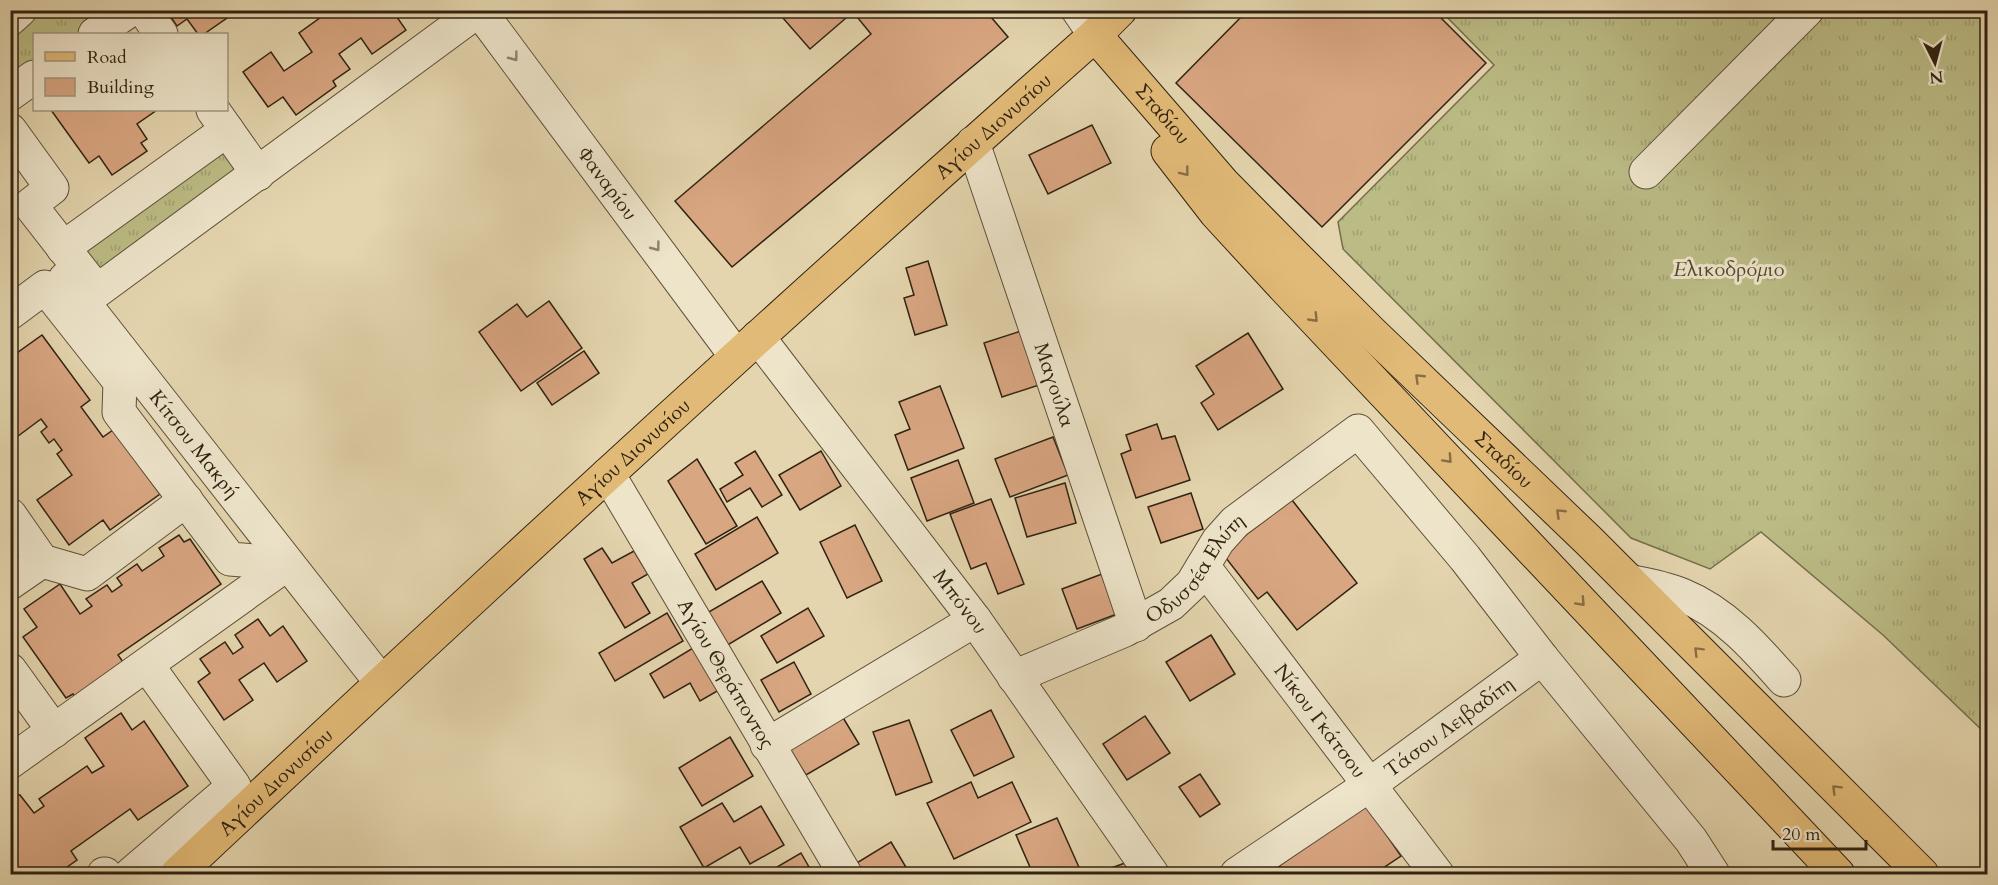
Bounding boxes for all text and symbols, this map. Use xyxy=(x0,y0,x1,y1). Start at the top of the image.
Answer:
legend xyxy=(33,33,228,111)
north arrow xyxy=(1905,33,1965,93)
text: Road xyxy=(87,45,127,70)
one-way arrow xyxy=(507,51,518,62)
text: N xyxy=(1928,65,1945,89)
street label: Αγίου Διονυσίου xyxy=(929,67,1057,185)
text: Building xyxy=(87,75,155,100)
street label: Σταδίου xyxy=(1129,78,1197,150)
street label: Φαναρίου xyxy=(572,141,644,226)
one-way arrow xyxy=(1177,165,1188,176)
one-way arrow xyxy=(648,241,659,252)
park label: Ελικοδρόμιο xyxy=(1673,256,1785,283)
one-way arrow xyxy=(1307,311,1318,321)
street label: Μαγούλα xyxy=(1028,339,1081,430)
one-way arrow xyxy=(1416,375,1427,386)
street label: Κίτσου Μακρή xyxy=(143,384,246,504)
street label: Αγίου Διονυσίου xyxy=(569,392,696,511)
street label: Σταδίου xyxy=(1469,425,1539,494)
one-way arrow xyxy=(1441,453,1452,463)
street label: Οδυσσέα Ελύτη xyxy=(1140,506,1250,629)
one-way arrow xyxy=(1556,510,1567,521)
street label: Μπόνου xyxy=(927,563,994,639)
street label: Αγίου Θεράποντος xyxy=(671,594,781,754)
one-way arrow xyxy=(1574,594,1585,605)
one-way arrow xyxy=(1695,647,1706,658)
street label: Νίκου Γκάτσου xyxy=(1268,658,1373,783)
street label: Τάσου Λειβαδίτη xyxy=(1378,670,1519,783)
street label: Αγίου Διονυσίου xyxy=(213,722,338,842)
one-way arrow xyxy=(1833,785,1844,796)
scale bar xyxy=(1773,813,1866,851)
text: 20 m xyxy=(1782,822,1821,847)

